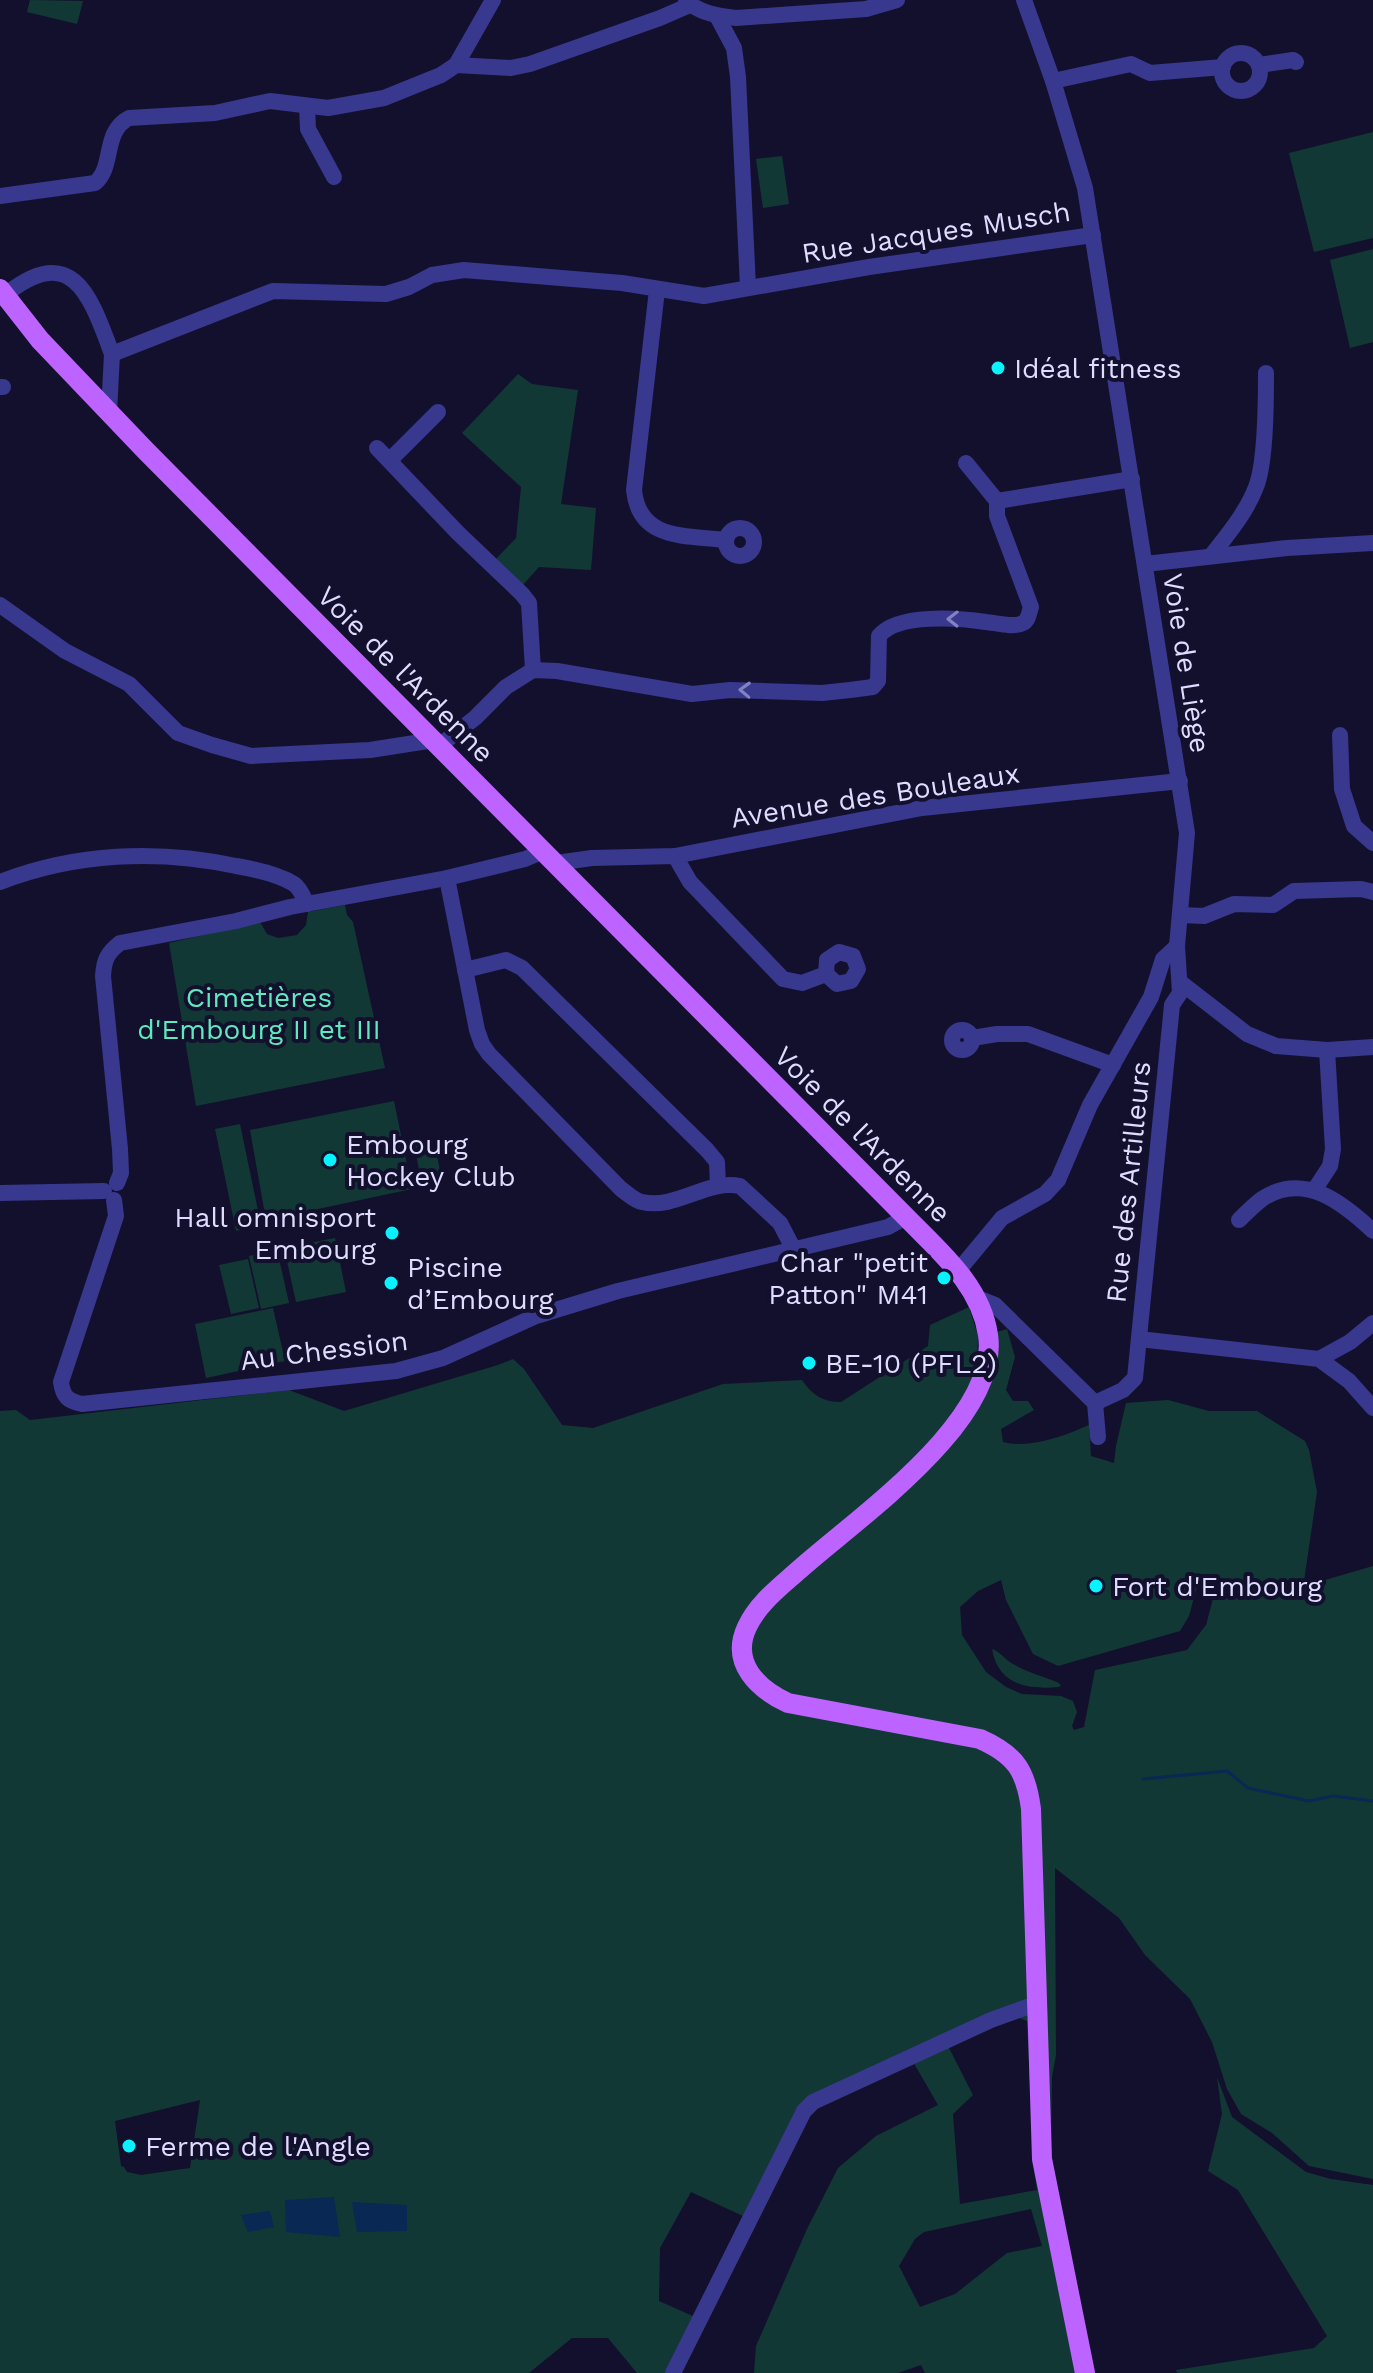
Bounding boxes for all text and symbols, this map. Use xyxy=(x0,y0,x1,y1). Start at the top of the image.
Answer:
street label: Rue Jacques Musch xyxy=(799,195,1073,270)
place label: Idéal fitness xyxy=(1014,352,1181,385)
marker: Idéal fitness xyxy=(989,359,1007,377)
street label: Voie de Liège xyxy=(1156,571,1217,755)
street label: Voie de l'Ardenne xyxy=(311,579,501,769)
one-way arrow xyxy=(946,610,959,628)
one-way arrow xyxy=(738,682,751,699)
street label: Avenue des Bouleaux xyxy=(728,756,1022,835)
park label: Cimetières d'Embourg II et III xyxy=(137,981,381,1046)
street label: Voie de l'Ardenne xyxy=(768,1039,958,1229)
street label: Rue des Artilleurs xyxy=(1099,1060,1158,1304)
place label: Embourg Hockey Club xyxy=(346,1128,516,1193)
marker: Embourg Hockey Club xyxy=(321,1151,339,1169)
place label: Hall omnisport Embourg xyxy=(174,1201,376,1266)
marker: Hall omnisport Embourg xyxy=(383,1224,401,1242)
place label: Char "petit Patton" M41 xyxy=(768,1246,928,1311)
place label: Piscine d’Embourg xyxy=(407,1251,554,1316)
marker: Char "petit Patton" M41 xyxy=(935,1269,953,1287)
marker: Piscine d’Embourg xyxy=(382,1274,400,1292)
street label: Au Chession xyxy=(238,1324,410,1377)
place label: BE-10 (PFL2) xyxy=(825,1347,997,1380)
marker: BE-10 (PFL2) xyxy=(800,1354,818,1372)
place label: Fort d'Embourg xyxy=(1112,1570,1322,1603)
marker: Fort d'Embourg xyxy=(1087,1577,1105,1595)
place label: Ferme de l'Angle xyxy=(145,2130,371,2163)
marker: Ferme de l'Angle xyxy=(120,2137,138,2155)

